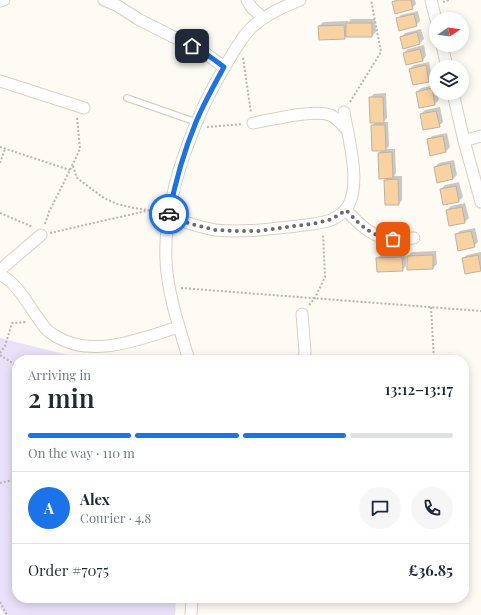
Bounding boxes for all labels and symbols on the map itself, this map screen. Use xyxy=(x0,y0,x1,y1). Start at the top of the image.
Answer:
north arrow xyxy=(429,12,469,52)
pin xyxy=(175,29,209,63)
courier xyxy=(149,194,189,234)
pin xyxy=(376,222,410,256)

